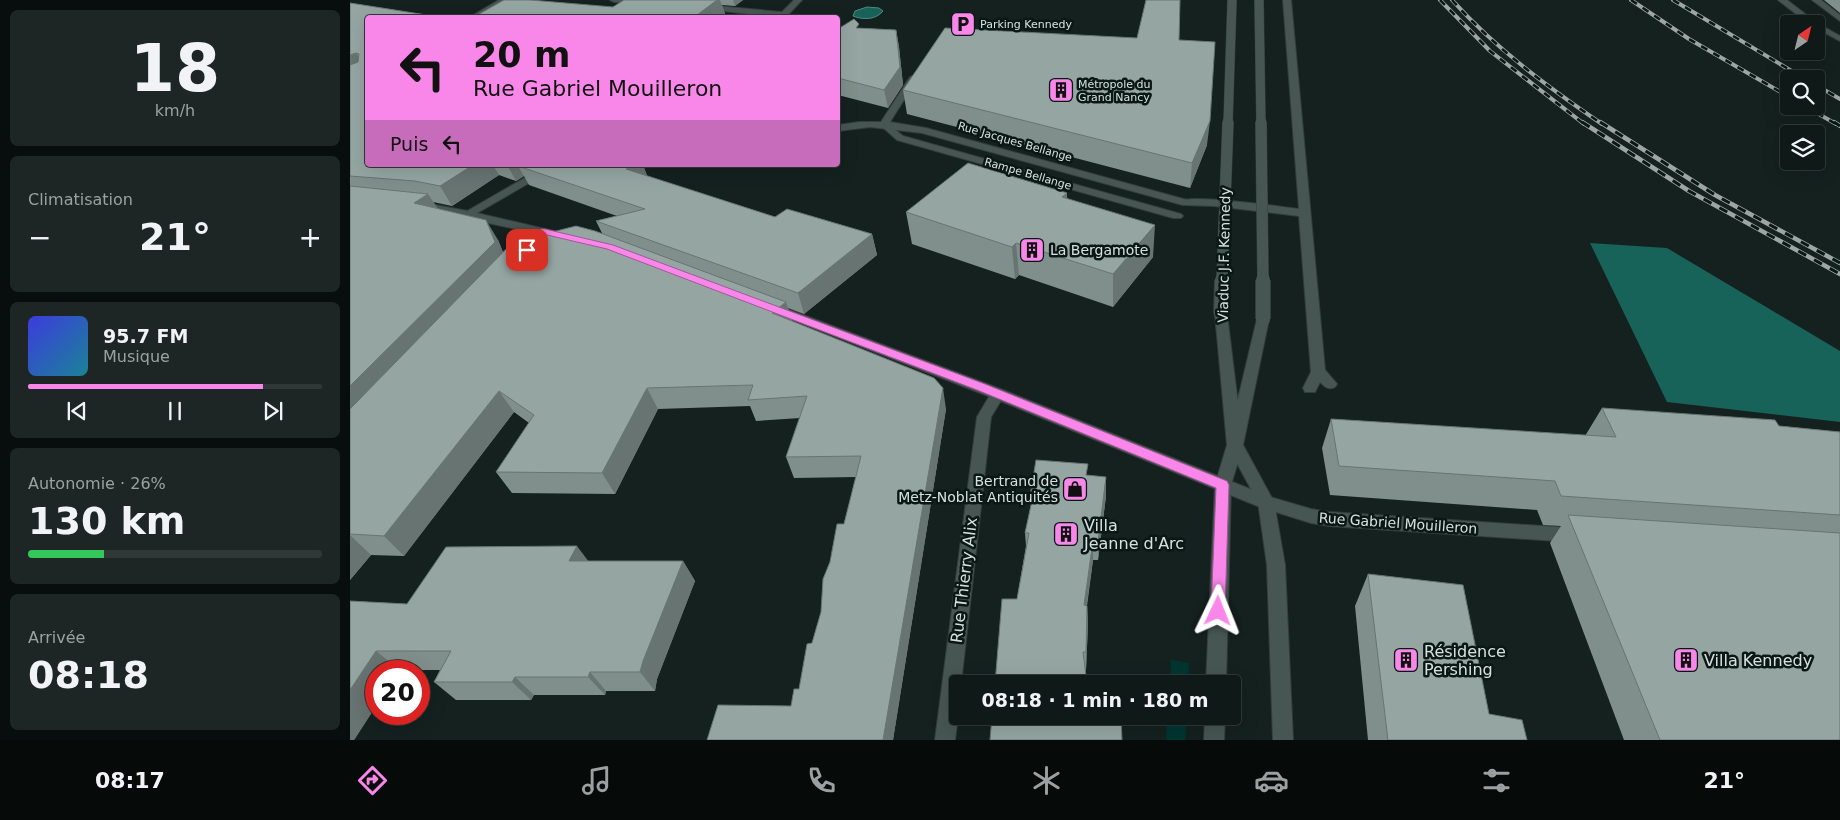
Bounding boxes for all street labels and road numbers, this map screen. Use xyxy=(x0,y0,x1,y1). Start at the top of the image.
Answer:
street label: Rue Jacques Bellange xyxy=(956,119,1074,165)
street label: Rampe Bellange xyxy=(983,155,1073,193)
street label: Viaduc J.F. Kennedy xyxy=(1215,187,1233,323)
street label: Rue Gabriel Mouilleron xyxy=(1318,509,1478,537)
street label: Rue Thierry Alix xyxy=(947,516,981,644)

